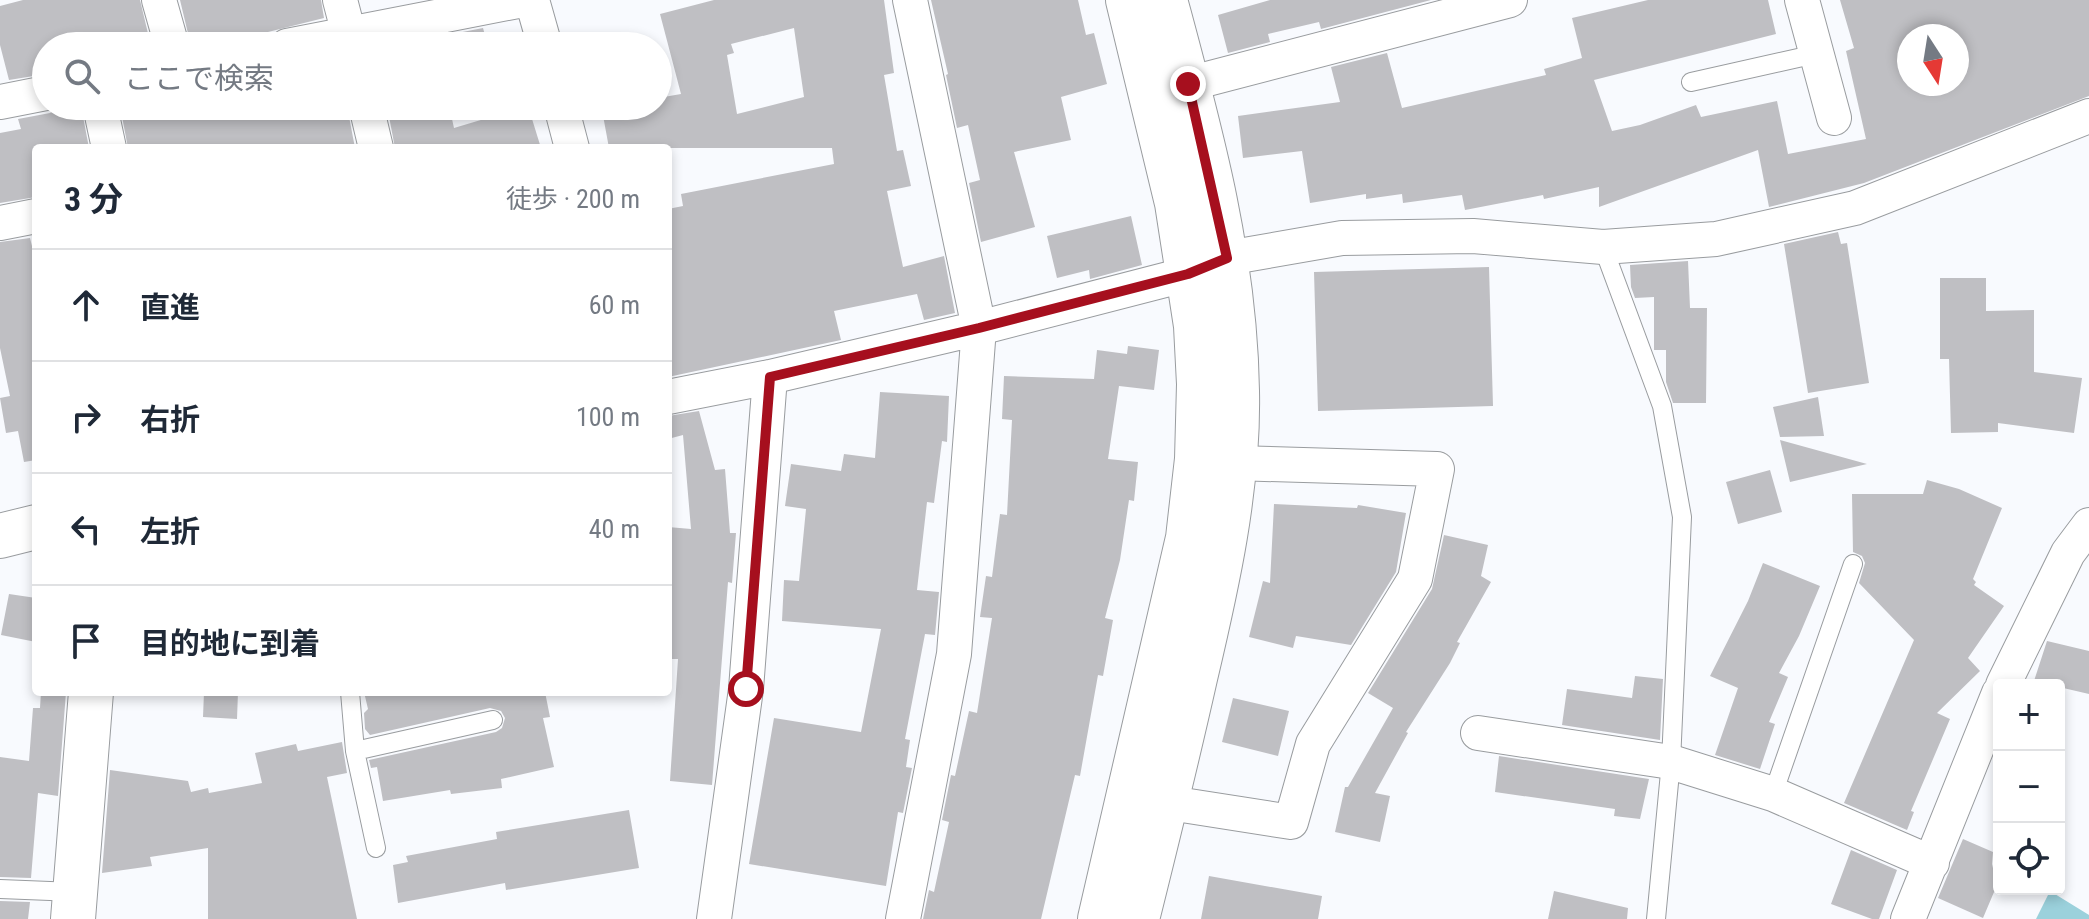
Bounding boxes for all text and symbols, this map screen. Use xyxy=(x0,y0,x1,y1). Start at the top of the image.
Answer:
north arrow xyxy=(1897,24,1969,96)
search box xyxy=(32,32,672,120)
icon: search xyxy=(60,54,104,98)
text: ここで検索 xyxy=(124,61,274,96)
route end xyxy=(1170,66,1206,102)
text: 3 分 xyxy=(64,179,123,219)
text: 徒歩 · 200 m xyxy=(506,184,640,214)
icon: ahead xyxy=(64,283,108,327)
text: 直進 xyxy=(140,290,200,325)
text: 60 m xyxy=(589,290,640,320)
icon: right xyxy=(64,395,108,439)
text: 右折 xyxy=(140,402,200,437)
text: 100 m xyxy=(576,402,640,432)
icon: left xyxy=(64,507,108,551)
text: 左折 xyxy=(140,514,200,549)
text: 40 m xyxy=(589,514,640,544)
icon: arrive xyxy=(64,619,108,663)
text: 目的地に到着 xyxy=(140,626,320,661)
route start xyxy=(728,671,764,707)
map controls xyxy=(1993,679,2065,895)
button: + xyxy=(1993,679,2065,751)
button: − xyxy=(1993,751,2065,823)
button: locate xyxy=(1993,823,2065,895)

